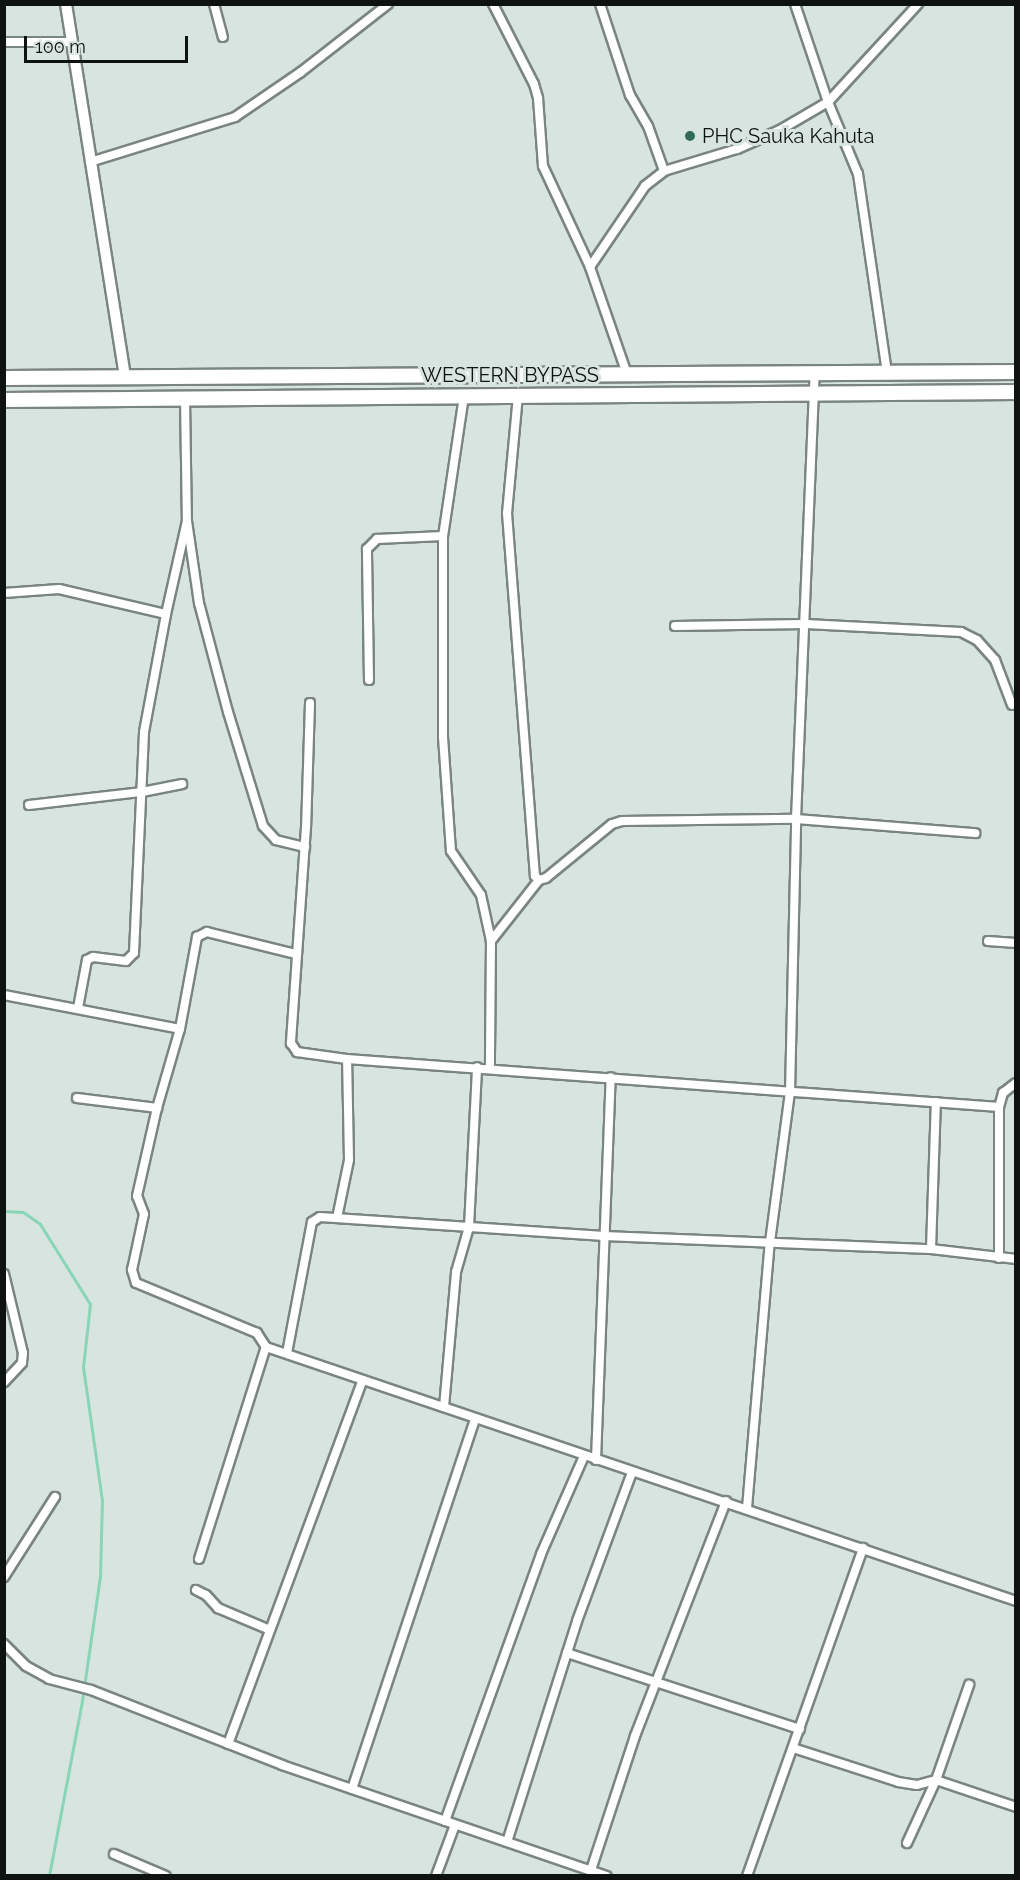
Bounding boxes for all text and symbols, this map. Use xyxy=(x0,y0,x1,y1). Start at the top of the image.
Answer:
scale bar xyxy=(27,24,190,62)
text: 100 m xyxy=(35,36,86,57)
place label: PHC Sauka Kahuta xyxy=(702,124,874,148)
marker: PHC Sauka Kahuta xyxy=(683,129,697,143)
street label: WESTERN BYPASS xyxy=(421,363,599,387)

